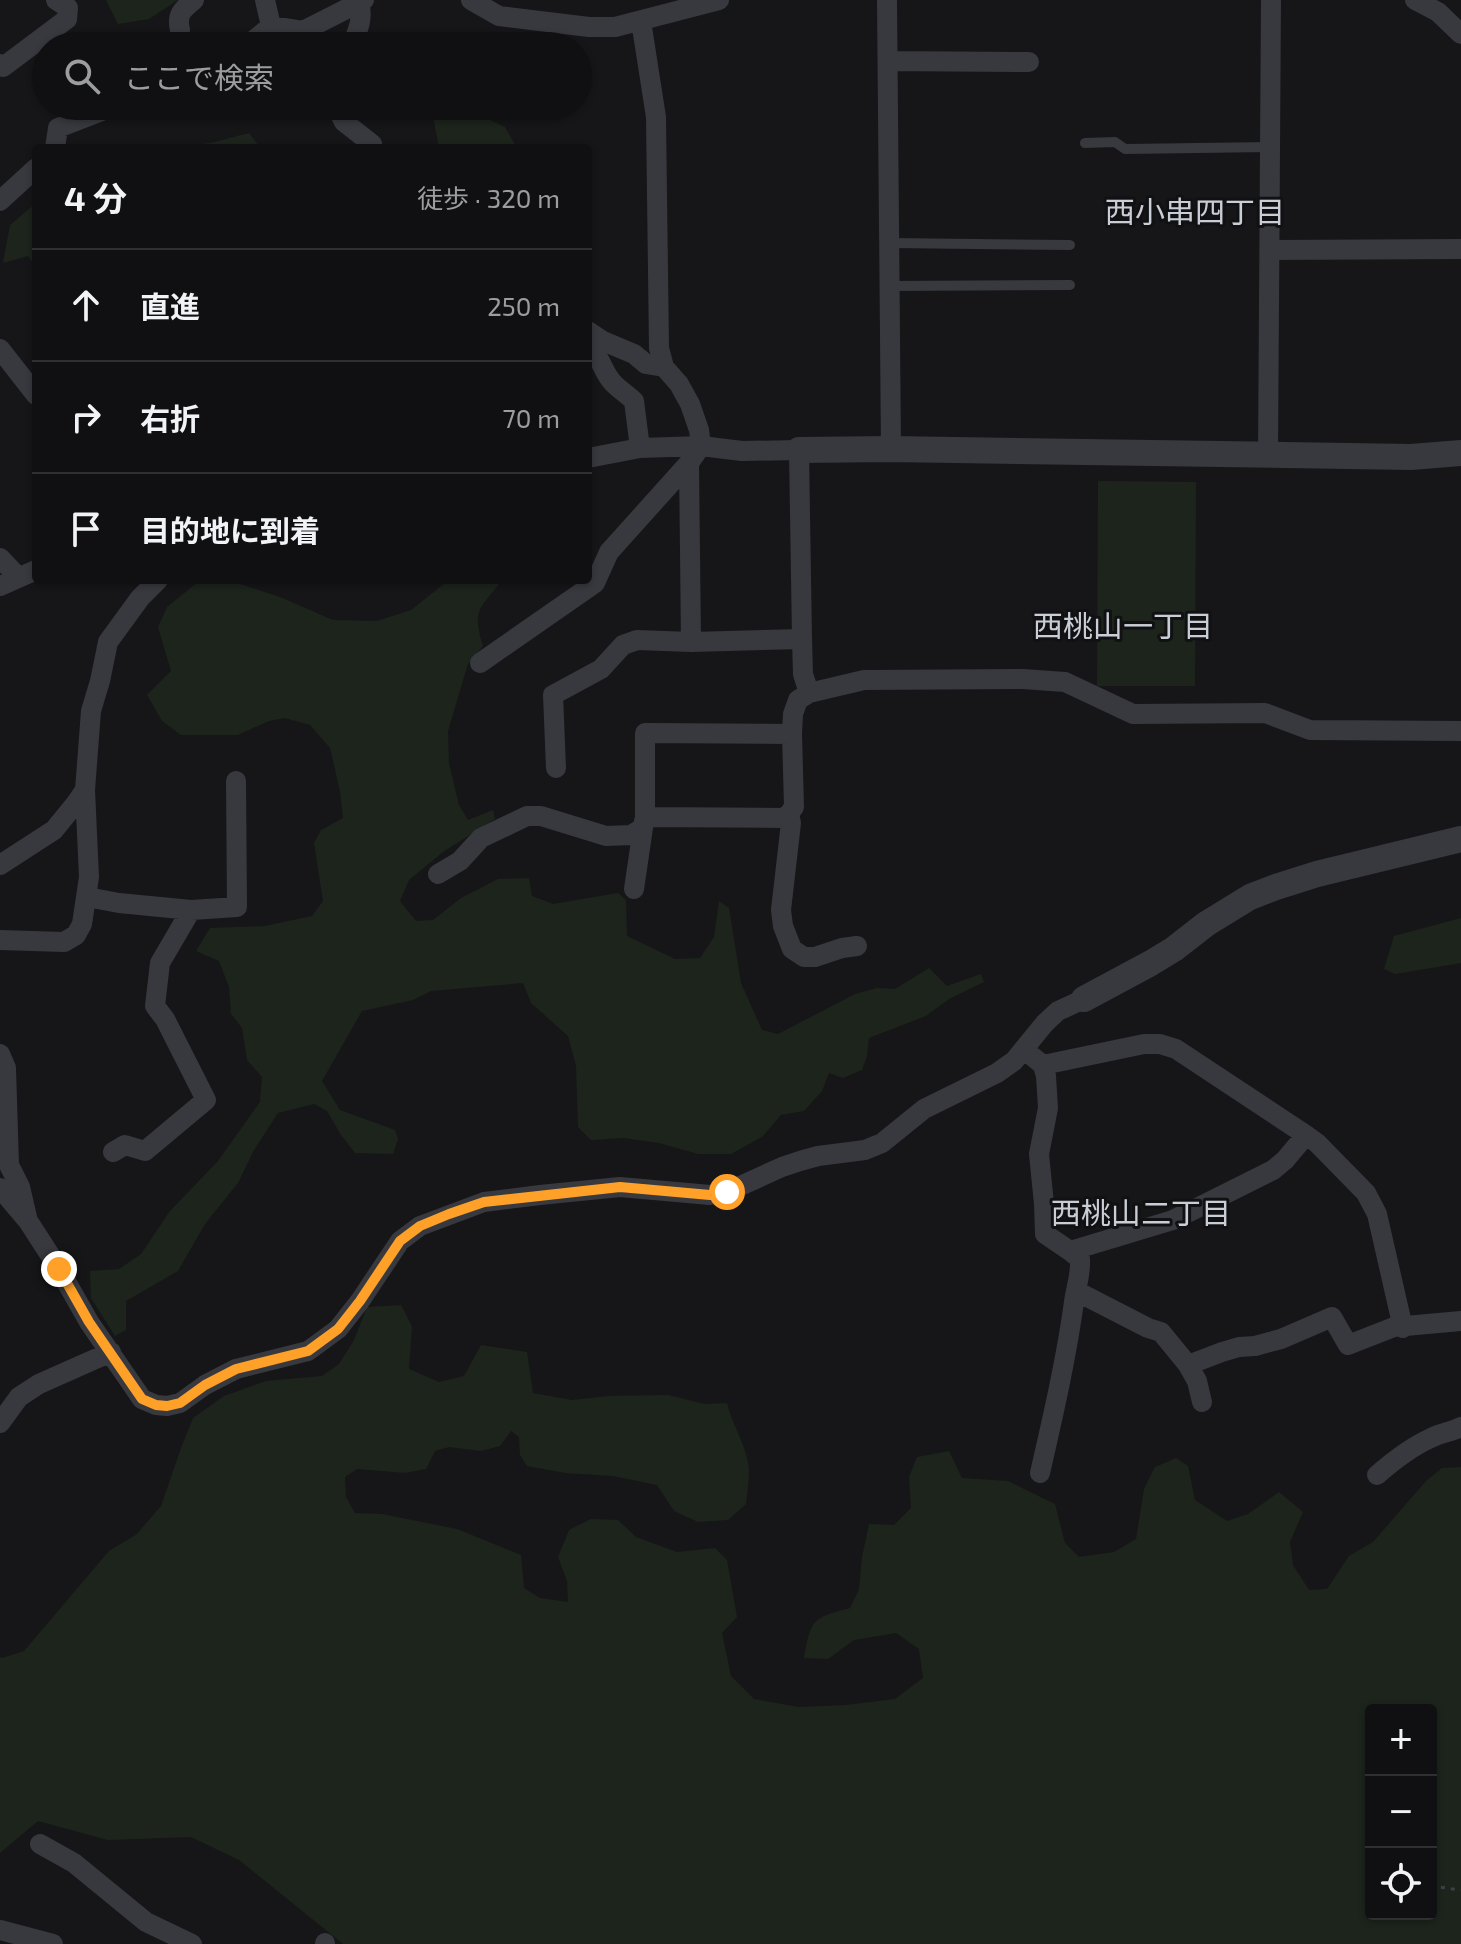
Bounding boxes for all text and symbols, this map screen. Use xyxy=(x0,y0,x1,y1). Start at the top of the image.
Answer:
search box xyxy=(32,32,592,120)
icon: search xyxy=(60,54,104,98)
text: ここで検索 xyxy=(124,59,274,95)
text: 4 分 xyxy=(64,177,127,218)
text: 徒歩 · 320 m xyxy=(417,182,560,213)
district label: 西小串四丁目 xyxy=(1105,193,1285,229)
icon: ahead xyxy=(64,283,108,327)
text: 直進 xyxy=(140,288,200,324)
text: 250 m xyxy=(487,290,560,321)
icon: right xyxy=(64,395,108,439)
text: 右折 xyxy=(140,400,200,436)
text: 70 m xyxy=(502,402,560,433)
icon: arrive xyxy=(64,507,108,551)
text: 目的地に到着 xyxy=(140,512,320,548)
district label: 西桃山一丁目 xyxy=(1033,607,1213,643)
route start xyxy=(709,1174,745,1210)
district label: 西桃山二丁目 xyxy=(1051,1194,1231,1230)
route end xyxy=(41,1251,77,1287)
map controls xyxy=(1365,1704,1437,1920)
button: + xyxy=(1365,1704,1437,1776)
button: − xyxy=(1365,1776,1437,1848)
button: locate xyxy=(1365,1848,1437,1920)

